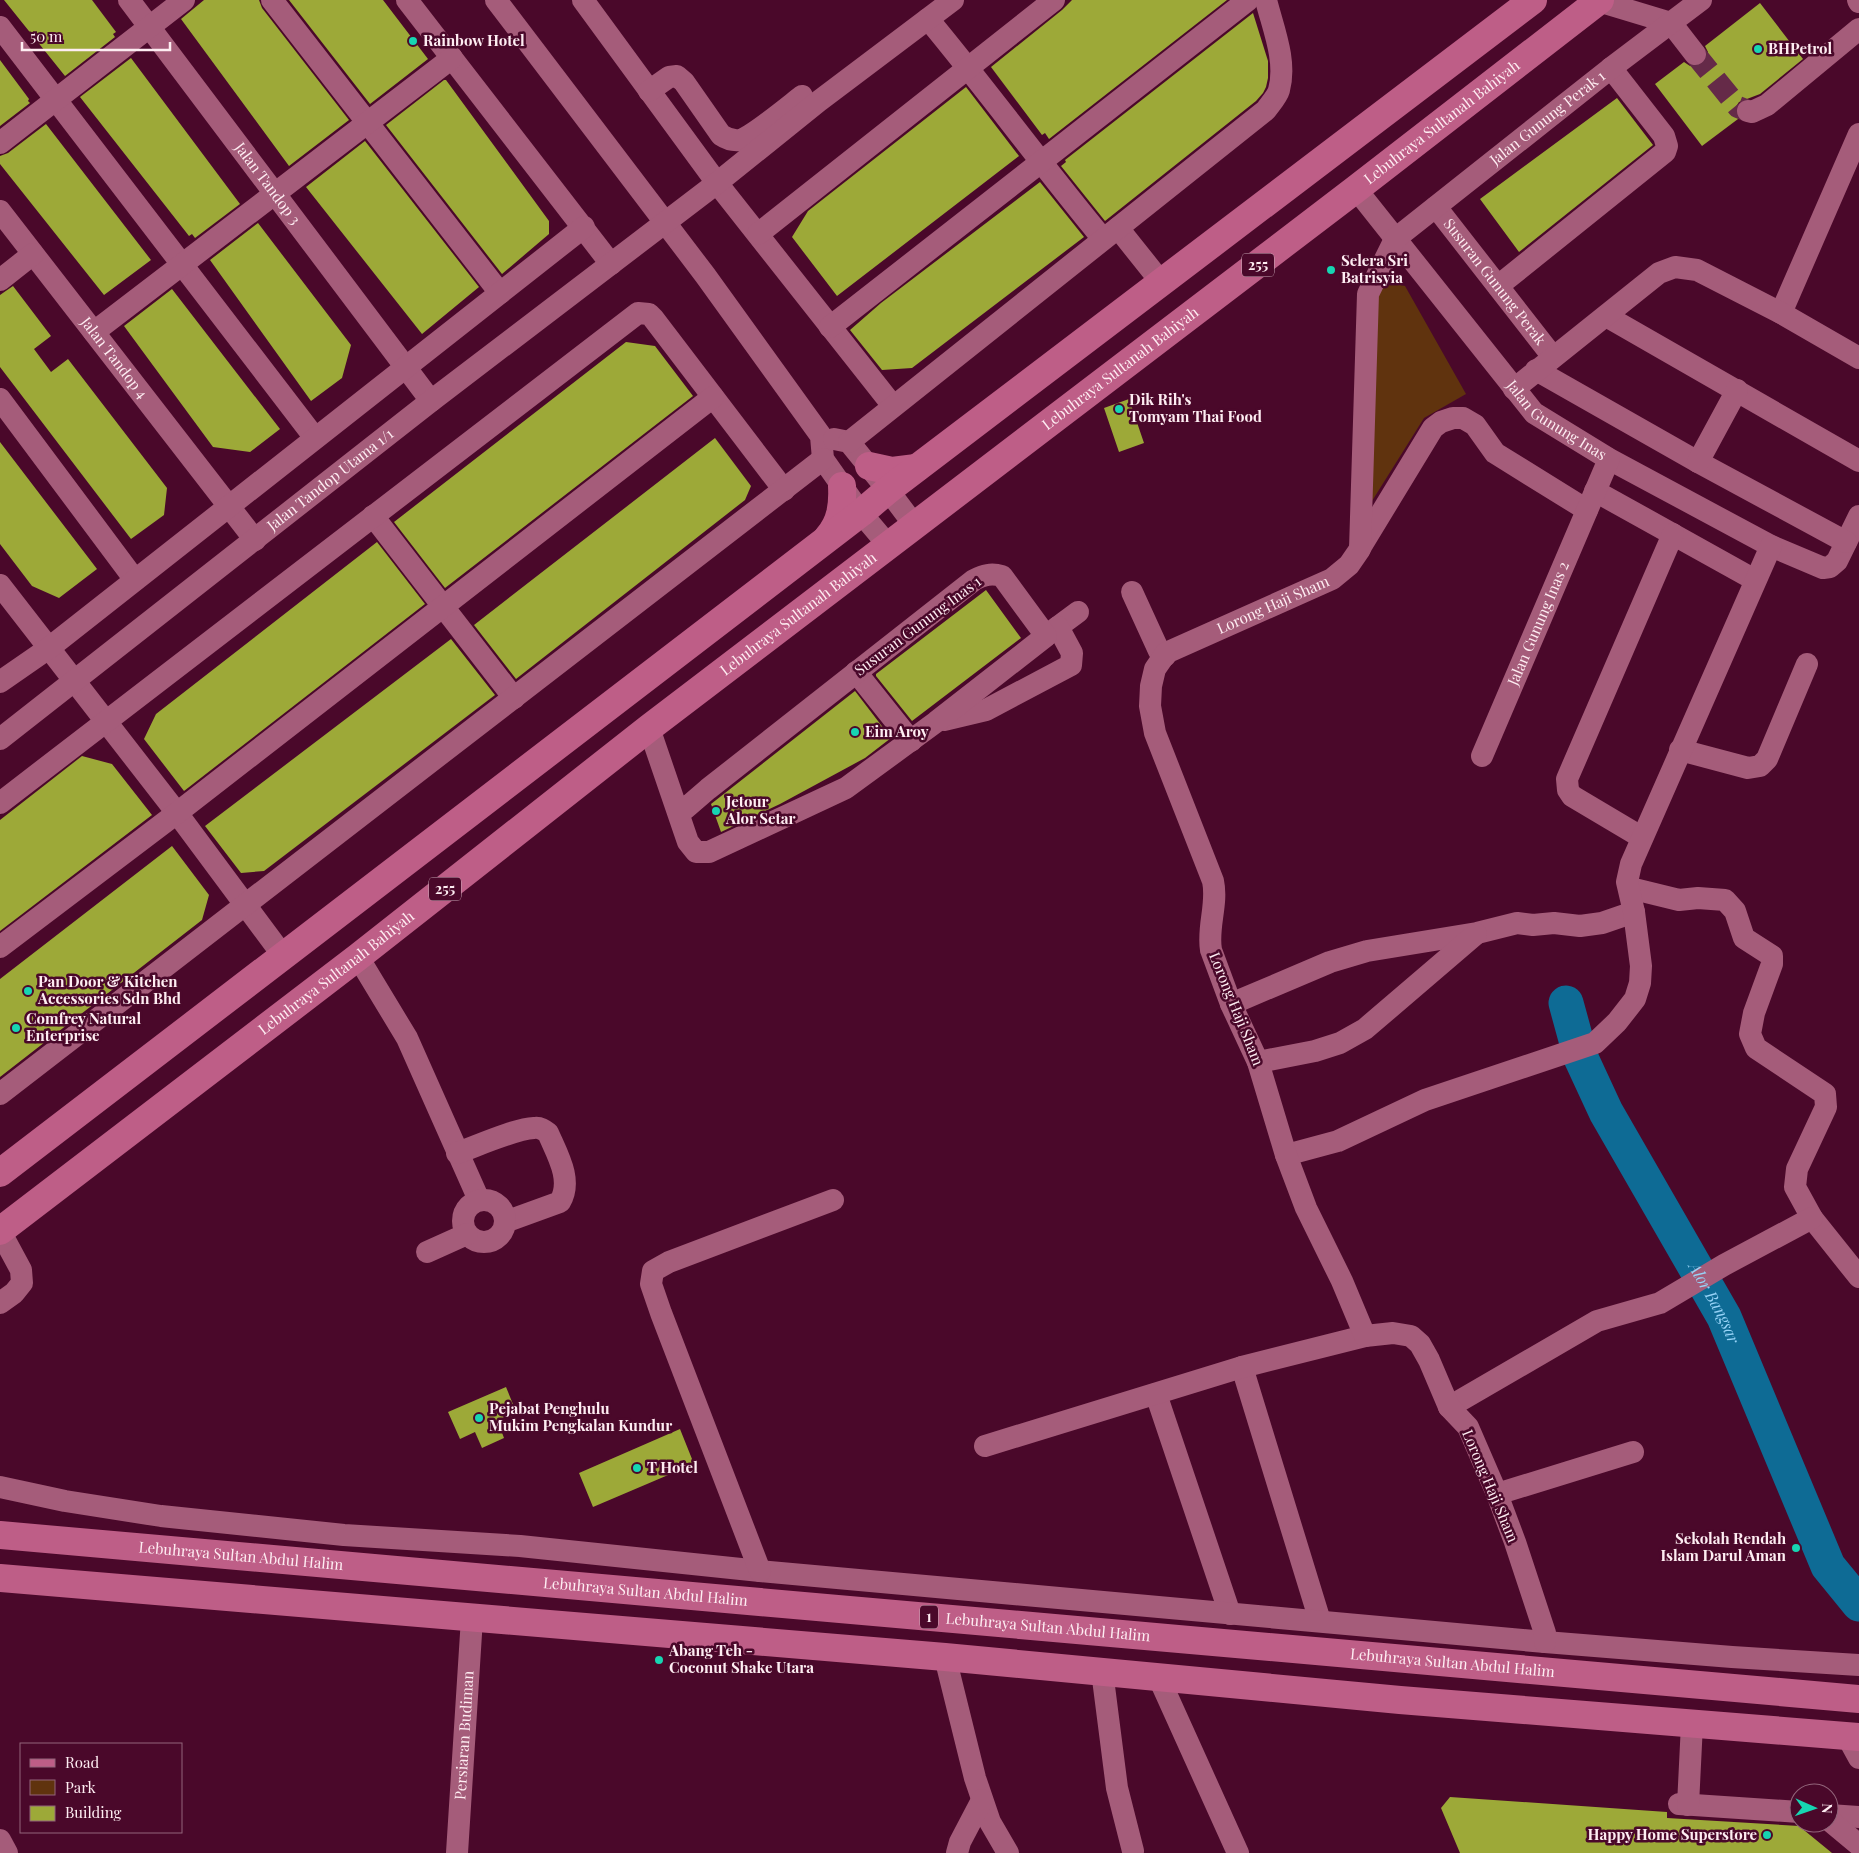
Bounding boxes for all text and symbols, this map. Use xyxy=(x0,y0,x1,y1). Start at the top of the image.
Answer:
scale bar xyxy=(22,20,170,52)
text: 50 m xyxy=(30,26,63,46)
place label: Rainbow Hotel xyxy=(423,30,525,50)
marker: Rainbow Hotel xyxy=(407,35,419,47)
place label: BHPetrol xyxy=(1768,38,1832,58)
marker: BHPetrol xyxy=(1752,43,1764,55)
street label: Lebuhraya Sultanah Bahiyah xyxy=(1359,55,1524,188)
street label: Jalan Gunung Perak 1 xyxy=(1485,65,1609,170)
street label: Jalan Tandop 3 xyxy=(230,137,306,228)
street label: Susuran Gunung Perak xyxy=(1440,214,1551,349)
place label: Selera Sri Batrisyia xyxy=(1341,250,1408,287)
road number: 255 xyxy=(1242,254,1274,276)
marker: Selera Sri Batrisyia xyxy=(1325,264,1337,276)
street label: Lebuhraya Sultanah Bahiyah xyxy=(1038,302,1202,434)
street label: Jalan Tandop 4 xyxy=(76,312,153,402)
street label: Jalan Gunung Inas xyxy=(1502,375,1611,464)
place label: Dik Rih's Tomyam Thai Food xyxy=(1129,389,1262,426)
marker: Dik Rih's Tomyam Thai Food xyxy=(1113,403,1125,415)
street label: Jalan Tandop Utama 1/1 xyxy=(262,423,397,535)
street label: Lebuhraya Sultanah Bahiyah xyxy=(715,547,880,679)
street label: Jalan Gunung Inas 2 xyxy=(1502,558,1573,689)
street label: Lorong Haji Sham xyxy=(1214,570,1333,638)
street label: Susuran Gunung Inas 1 xyxy=(850,571,985,680)
place label: Eim Aroy xyxy=(865,721,929,741)
marker: Eim Aroy xyxy=(849,726,861,738)
place label: Jetour Alor Setar xyxy=(725,791,796,828)
marker: Jetour Alor Setar xyxy=(710,805,722,817)
road number: 255 xyxy=(429,878,461,901)
street label: Lebuhraya Sultanah Bahiyah xyxy=(254,906,418,1039)
street label: Lorong Haji Sham xyxy=(1205,949,1269,1069)
place label: Pan Door & Kitchen Accessories Sdn Bhd xyxy=(37,971,181,1008)
marker: Pan Door & Kitchen Accessories Sdn Bhd xyxy=(22,985,34,997)
place label: Comfrey Natural Enterprise xyxy=(26,1008,141,1045)
marker: Comfrey Natural Enterprise xyxy=(10,1022,22,1034)
water label: Alor Bangsar xyxy=(1684,1256,1745,1347)
place label: Pejabat Penghulu Mukim Pengkalan Kundur xyxy=(489,1398,672,1435)
marker: Pejabat Penghulu Mukim Pengkalan Kundur xyxy=(473,1412,485,1424)
street label: Lorong Haji Sham xyxy=(1458,1426,1524,1546)
place label: T Hotel xyxy=(647,1457,698,1477)
marker: T Hotel xyxy=(631,1462,643,1474)
place label: Sekolah Rendah Islam Darul Aman xyxy=(1660,1528,1787,1565)
street label: Lebuhraya Sultan Abdul Halim xyxy=(138,1536,345,1574)
marker: Sekolah Rendah Islam Darul Aman xyxy=(1790,1542,1802,1554)
street label: Lebuhraya Sultan Abdul Halim xyxy=(542,1572,749,1610)
road number: 1 xyxy=(920,1605,938,1628)
street label: Lebuhraya Sultan Abdul Halim xyxy=(945,1607,1152,1645)
place label: Abang Teh - Coconut Shake Utara xyxy=(668,1640,814,1677)
street label: Lebuhraya Sultan Abdul Halim xyxy=(1349,1643,1556,1681)
marker: Abang Teh - Coconut Shake Utara xyxy=(653,1654,665,1666)
street label: Persiaran Budiman xyxy=(449,1670,478,1800)
legend xyxy=(20,1743,182,1833)
text: Road xyxy=(65,1752,99,1772)
text: Park xyxy=(65,1777,97,1797)
north arrow xyxy=(1789,1783,1839,1833)
text: Building xyxy=(65,1802,122,1822)
text: N xyxy=(1818,1803,1837,1814)
place label: Happy Home Superstore xyxy=(1588,1824,1757,1844)
marker: Happy Home Superstore xyxy=(1761,1829,1773,1841)

